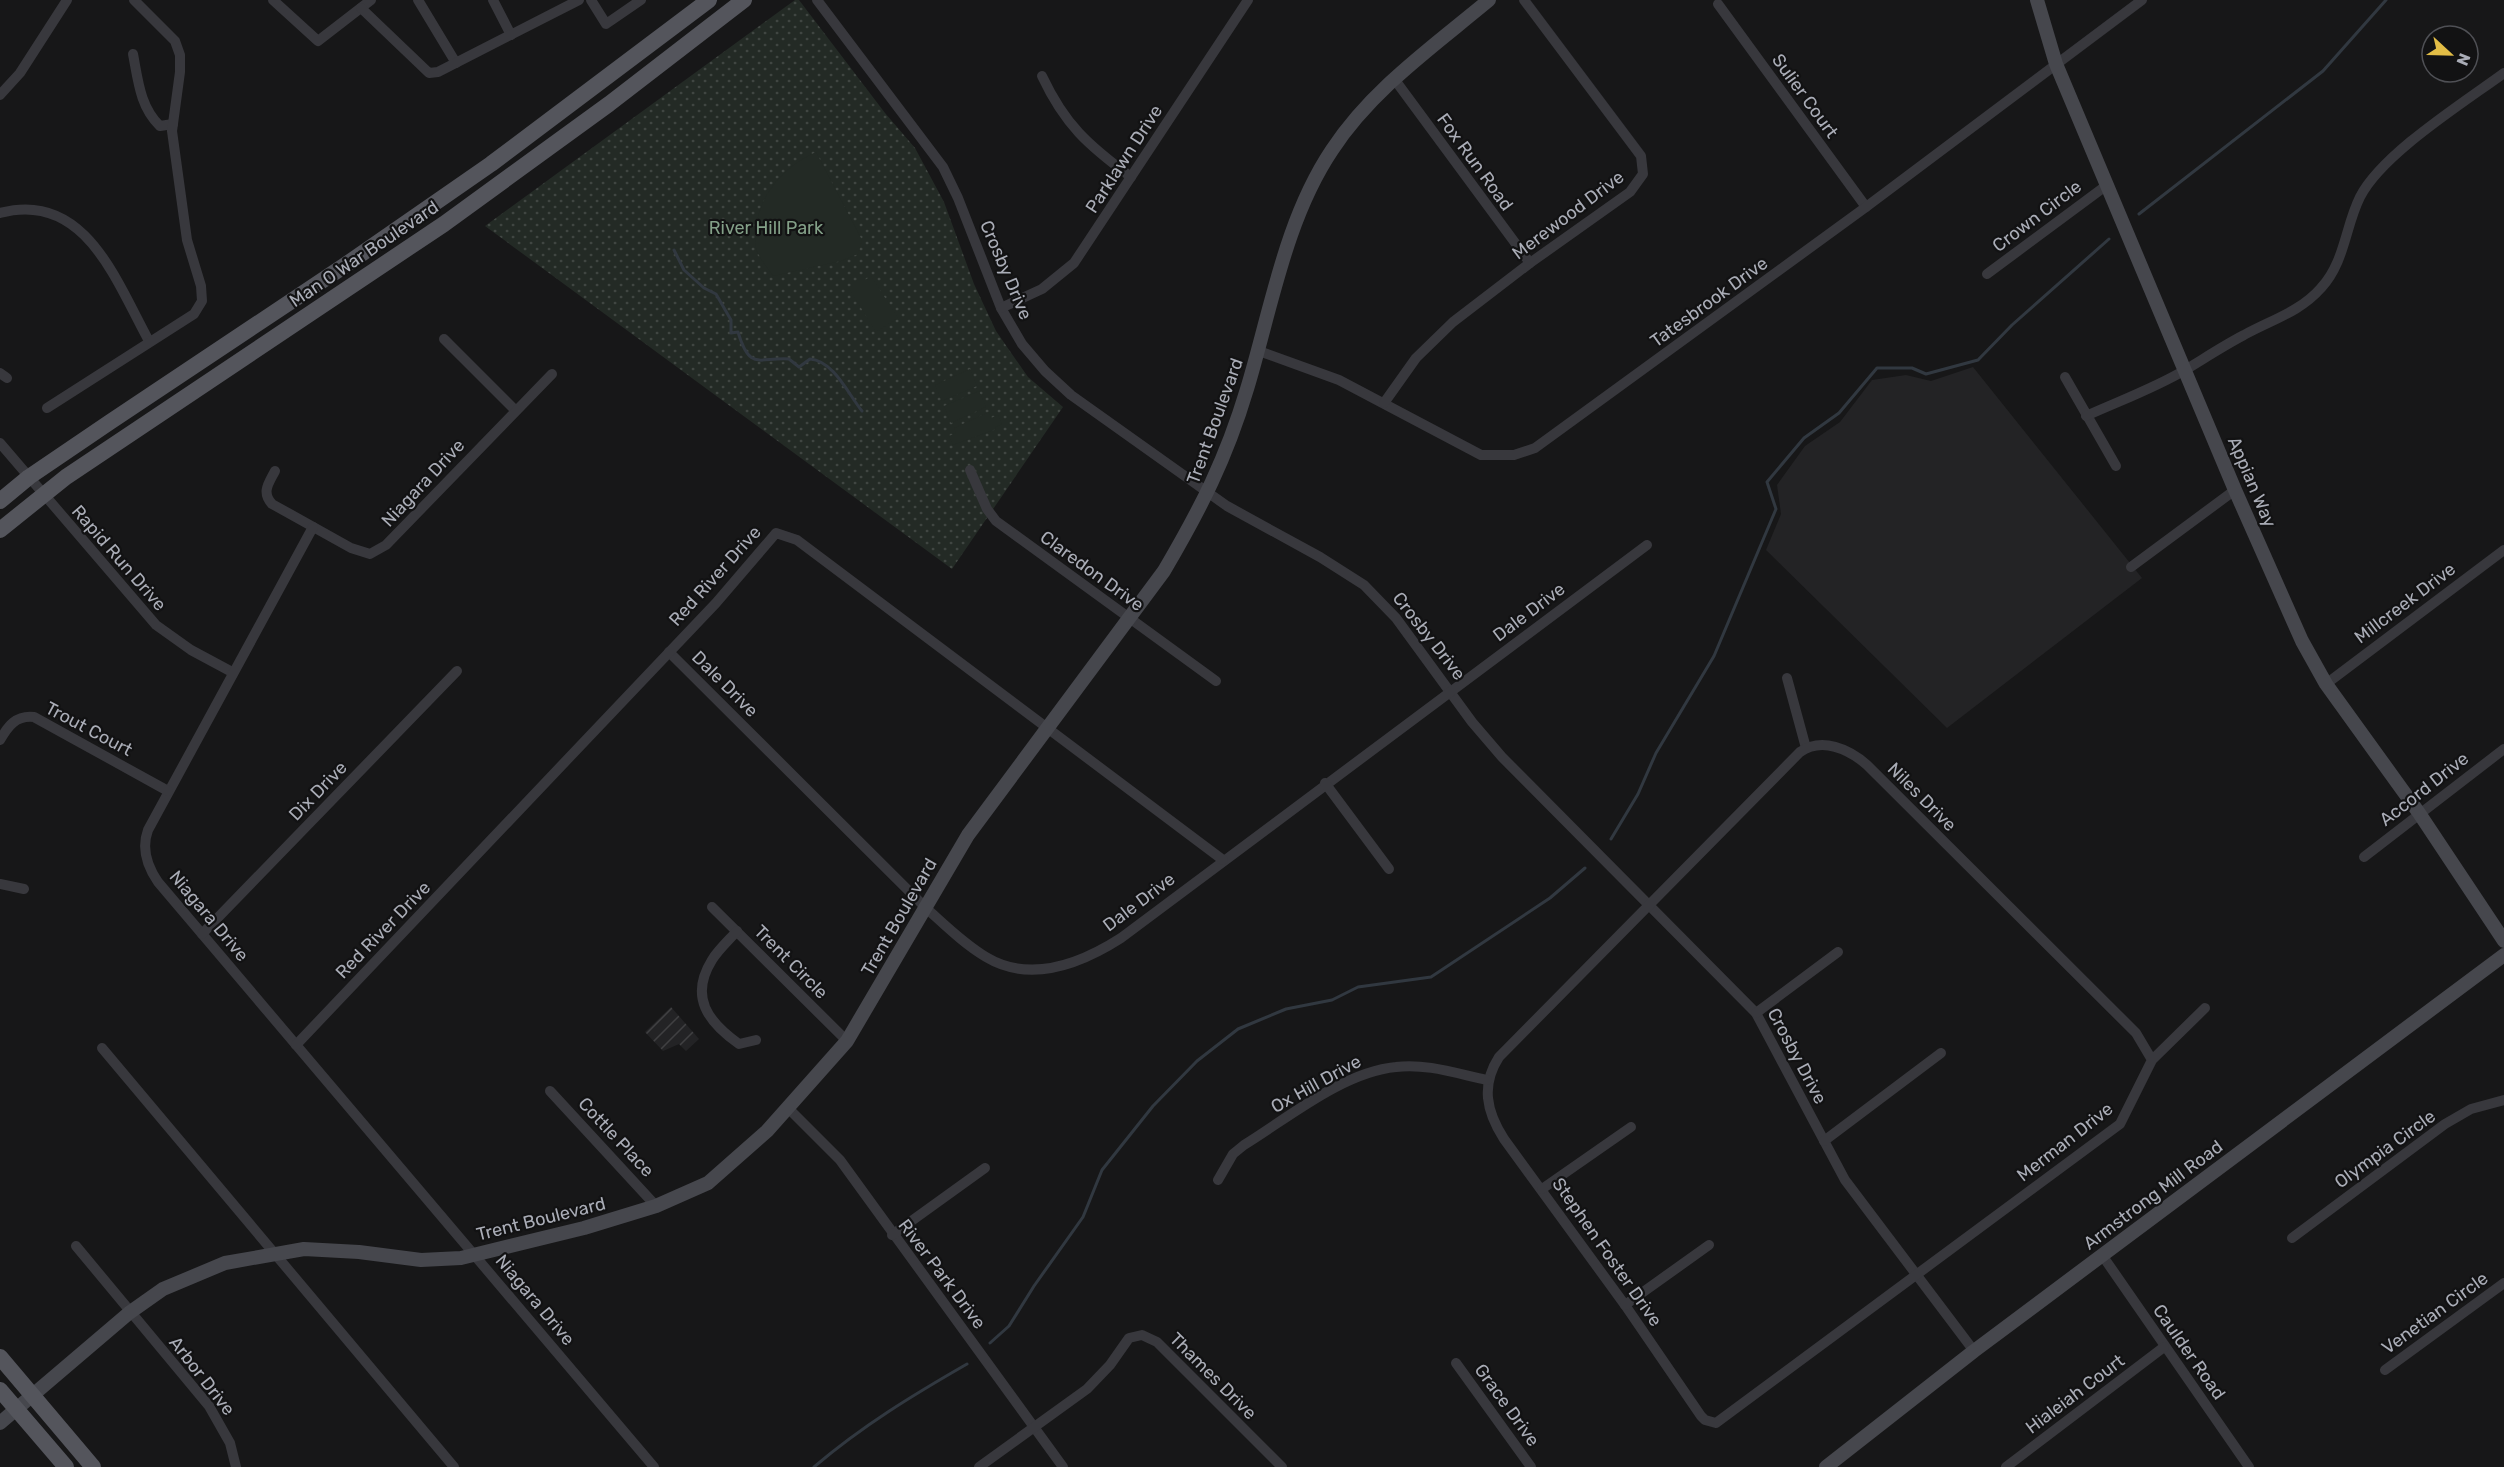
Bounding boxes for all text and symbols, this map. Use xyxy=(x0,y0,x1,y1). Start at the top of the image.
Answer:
north arrow xyxy=(2420,24,2480,84)
street label: Sulier Court xyxy=(1767,50,1843,142)
text: N xyxy=(2452,51,2474,68)
street label: Parklawn Drive xyxy=(1081,101,1167,217)
street label: Fox Run Road xyxy=(1432,109,1518,215)
street label: Merewood Drive xyxy=(1508,166,1628,264)
street label: Crown Circle xyxy=(1988,175,2086,257)
street label: Man O War Boulevard xyxy=(285,196,443,312)
park label: River Hill Park xyxy=(709,217,824,239)
street label: Crosby Drive xyxy=(975,217,1037,323)
street label: Tatesbrook Drive xyxy=(1646,252,1772,352)
street label: Trent Boulevard xyxy=(1182,355,1248,487)
street label: Appian Way xyxy=(2223,433,2281,531)
street label: Niagara Drive xyxy=(377,435,469,531)
street label: Rapid Run Drive xyxy=(67,501,171,615)
street label: Red River Drive xyxy=(664,521,766,631)
street label: Claredon Drive xyxy=(1036,526,1148,616)
street label: Millcreek Drive xyxy=(2350,558,2460,648)
street label: Dale Drive xyxy=(1489,578,1569,646)
street label: Crosby Drive xyxy=(1388,588,1470,684)
street label: Dale Drive xyxy=(687,646,763,722)
street label: Trout Court xyxy=(42,697,136,761)
street label: Accord Drive xyxy=(2375,747,2473,831)
street label: Dix Drive xyxy=(284,757,352,825)
street label: Niles Drive xyxy=(1883,758,1961,836)
street label: Trent Boulevard xyxy=(856,854,942,980)
street label: Niagara Drive xyxy=(165,866,253,966)
street label: Dale Drive xyxy=(1099,868,1179,936)
street label: Red River Drive xyxy=(331,877,435,983)
street label: Trent Circle xyxy=(750,921,832,1003)
street label: Crosby Drive xyxy=(1762,1004,1832,1108)
street label: Ox Hill Drive xyxy=(1267,1050,1365,1118)
street label: Cottle Place xyxy=(573,1093,659,1181)
street label: Merman Drive xyxy=(2013,1098,2117,1186)
street label: Olympia Circle xyxy=(2330,1105,2440,1193)
street label: Armstrong Mill Road xyxy=(2079,1135,2227,1255)
street label: Stephen Foster Drive xyxy=(1547,1173,1667,1331)
street label: Trent Boulevard xyxy=(474,1192,608,1246)
street label: River Park Drive xyxy=(894,1215,990,1333)
street label: Niagara Drive xyxy=(491,1250,579,1350)
street label: Venetian Circle xyxy=(2378,1267,2492,1359)
street label: Caulder Road xyxy=(2148,1300,2230,1404)
street label: Thames Drive xyxy=(1165,1328,1261,1424)
street label: Arbor Drive xyxy=(164,1332,240,1420)
street label: Hialeiah Court xyxy=(2021,1350,2129,1438)
street label: Grace Drive xyxy=(1470,1359,1544,1451)

